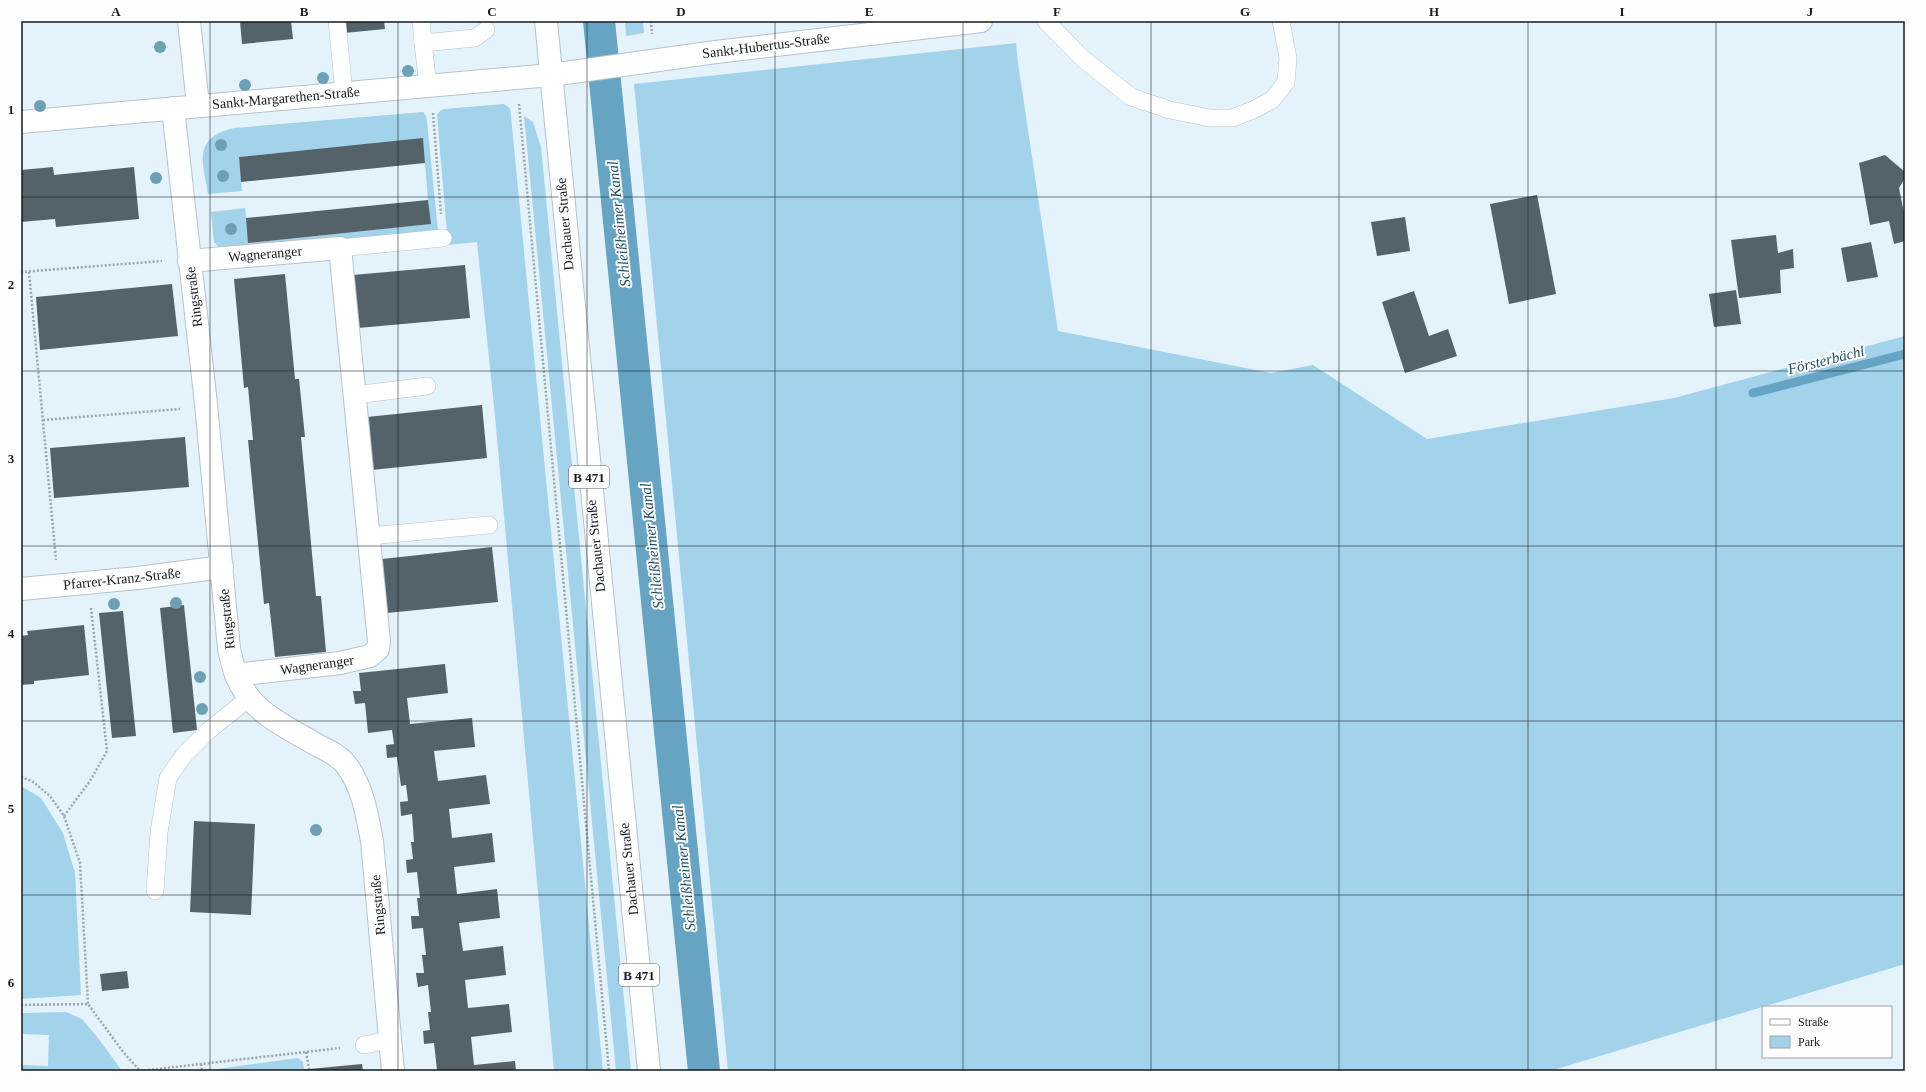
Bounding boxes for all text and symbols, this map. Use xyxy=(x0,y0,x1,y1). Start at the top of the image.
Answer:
text: A xyxy=(111,4,121,19)
text: B xyxy=(300,4,309,19)
text: C xyxy=(487,4,497,19)
text: D xyxy=(676,4,686,19)
text: E xyxy=(865,4,873,19)
text: F xyxy=(1053,4,1061,19)
text: G xyxy=(1240,4,1250,19)
text: H xyxy=(1429,4,1439,19)
text: I xyxy=(1619,4,1625,19)
text: J xyxy=(1807,4,1814,19)
street label: Sankt-Hubertus-Straße xyxy=(701,31,831,61)
street label: Sankt-Margarethen-Straße xyxy=(212,84,360,112)
text: 1 xyxy=(8,102,14,117)
water label: Schleißheimer Kanal xyxy=(604,160,634,288)
street label: Dachauer Straße xyxy=(553,177,577,271)
street label: Wagneranger xyxy=(227,243,303,265)
street label: Ringstraße xyxy=(183,266,205,328)
text: 2 xyxy=(8,277,14,292)
water label: Försterbächl xyxy=(1785,343,1866,377)
text: 3 xyxy=(8,451,15,466)
road number: B 471 xyxy=(569,466,609,488)
water label: Schleißheimer Kanal xyxy=(637,482,667,610)
street label: Dachauer Straße xyxy=(584,499,608,593)
street label: Pfarrer-Kranz-Straße xyxy=(63,565,181,593)
street label: Ringstraße xyxy=(216,588,238,650)
text: 4 xyxy=(8,626,15,641)
street label: Wagneranger xyxy=(279,652,355,678)
text: 5 xyxy=(8,801,15,816)
water label: Schleißheimer Kanal xyxy=(669,804,699,932)
street label: Dachauer Straße xyxy=(617,822,641,916)
street label: Ringstraße xyxy=(368,874,388,936)
road number: B 471 xyxy=(619,964,659,986)
text: 6 xyxy=(8,975,15,990)
legend xyxy=(1762,1006,1892,1058)
text: Straße xyxy=(1798,1015,1829,1029)
text: Park xyxy=(1798,1035,1820,1049)

